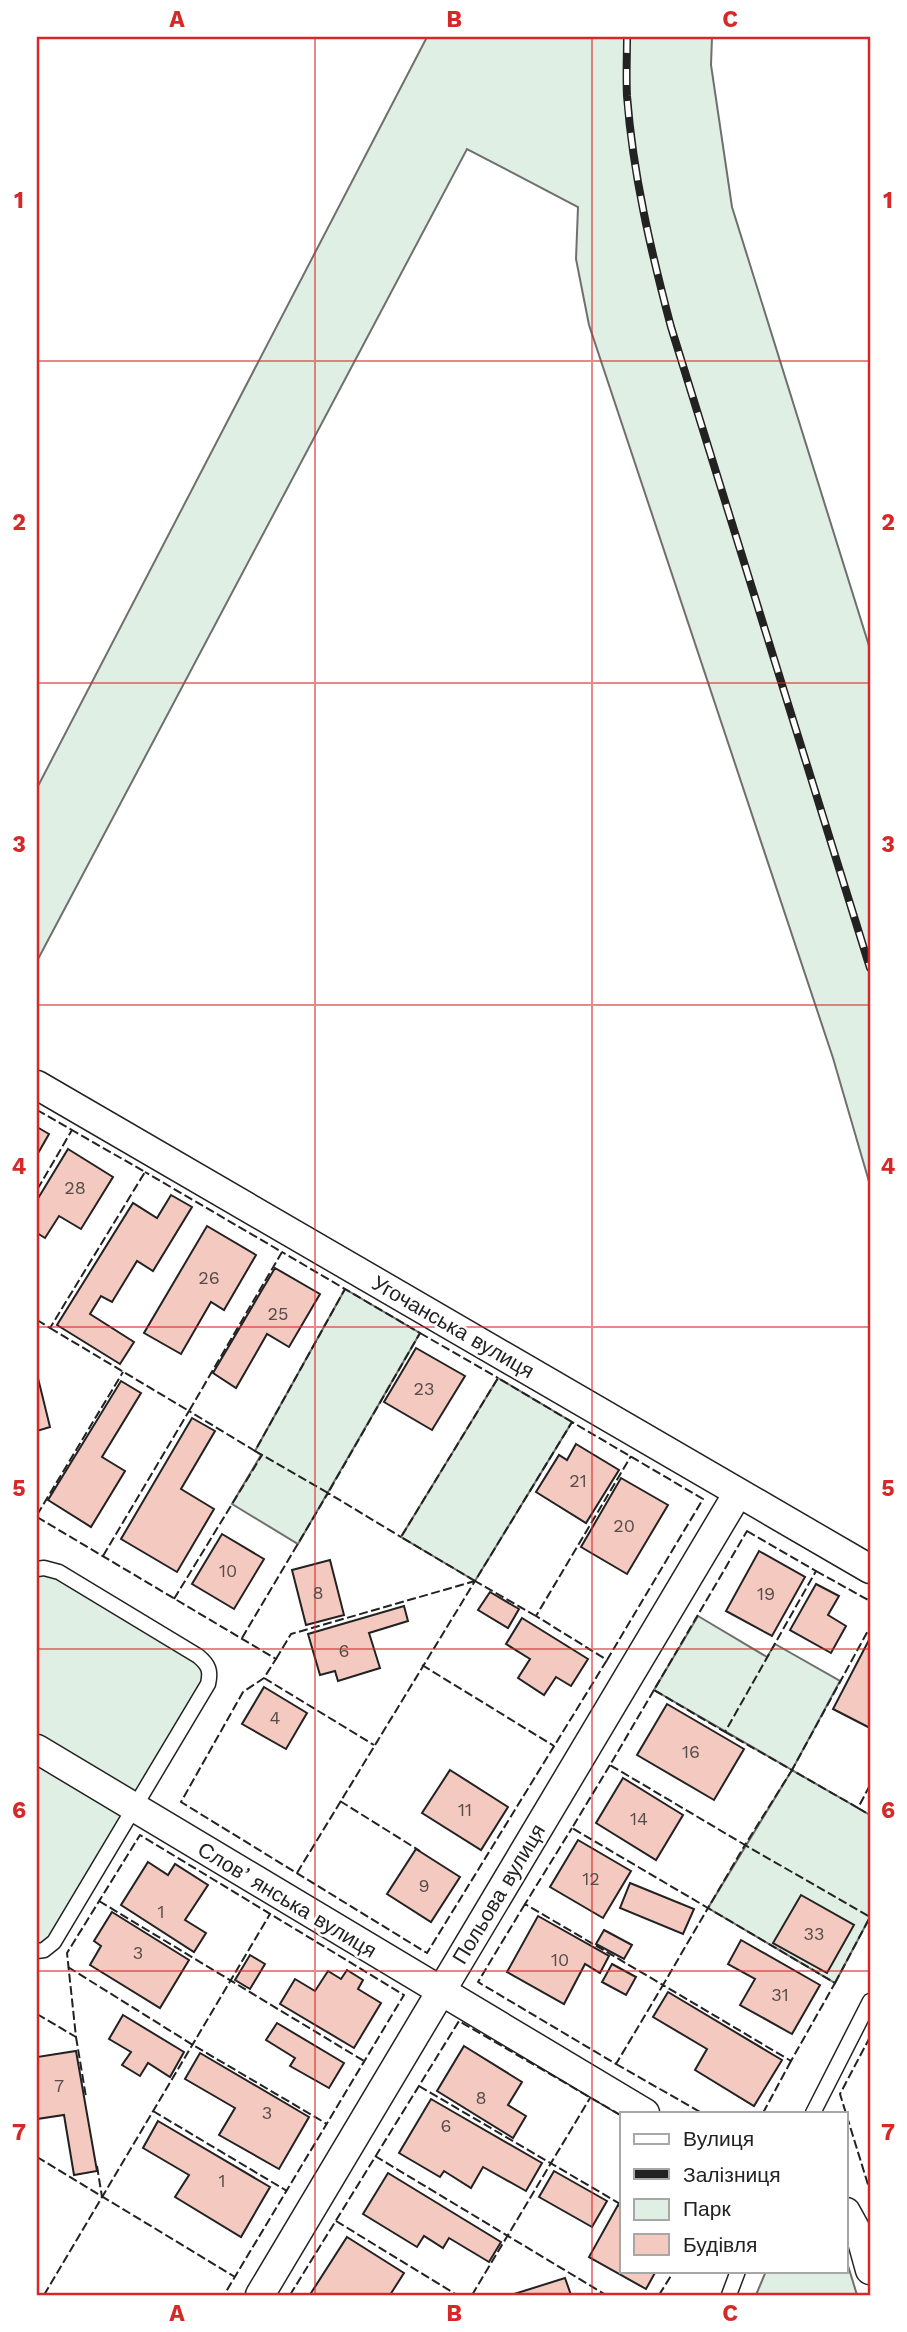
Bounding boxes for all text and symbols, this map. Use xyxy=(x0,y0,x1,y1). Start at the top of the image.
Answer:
text: A xyxy=(169,6,185,33)
text: B xyxy=(446,6,462,33)
text: C xyxy=(722,6,738,33)
text: 1 xyxy=(14,187,24,214)
text: 1 xyxy=(883,187,893,214)
text: 2 xyxy=(12,509,26,536)
text: 2 xyxy=(881,509,895,536)
text: 3 xyxy=(12,831,26,858)
text: 3 xyxy=(881,831,895,858)
text: 4 xyxy=(12,1153,27,1180)
text: 4 xyxy=(881,1153,896,1180)
house number: 28 xyxy=(64,1177,86,1198)
house number: 26 xyxy=(198,1267,220,1288)
street label: Угочанська вулиця xyxy=(368,1270,539,1383)
house number: 25 xyxy=(268,1303,288,1324)
house number: 23 xyxy=(414,1378,435,1399)
house number: 21 xyxy=(569,1470,587,1491)
text: 5 xyxy=(12,1475,26,1502)
text: 5 xyxy=(881,1475,895,1502)
house number: 20 xyxy=(613,1515,635,1536)
house number: 10 xyxy=(219,1560,237,1581)
house number: 8 xyxy=(312,1582,324,1603)
house number: 19 xyxy=(757,1583,775,1604)
house number: 6 xyxy=(339,1640,349,1661)
house number: 4 xyxy=(270,1707,281,1728)
house number: 16 xyxy=(682,1741,700,1762)
text: 6 xyxy=(12,1797,26,1824)
text: 6 xyxy=(881,1797,895,1824)
house number: 11 xyxy=(458,1799,472,1820)
house number: 14 xyxy=(630,1808,648,1829)
street label: Польова вулиця xyxy=(447,1819,550,1968)
street label: Словʼянська вулиця xyxy=(193,1836,381,1963)
house number: 12 xyxy=(582,1868,600,1889)
house number: 9 xyxy=(418,1875,430,1896)
house number: 1 xyxy=(157,1901,165,1922)
house number: 33 xyxy=(804,1923,825,1944)
house number: 3 xyxy=(133,1942,143,1963)
house number: 10 xyxy=(551,1949,569,1970)
house number: 31 xyxy=(771,1984,789,2005)
house number: 7 xyxy=(54,2075,64,2096)
house number: 8 xyxy=(475,2087,487,2108)
house number: 3 xyxy=(262,2102,272,2123)
legend xyxy=(620,2112,848,2272)
house number: 6 xyxy=(441,2115,451,2136)
text: 7 xyxy=(12,2119,26,2146)
text: 7 xyxy=(881,2119,895,2146)
text: Вулиця xyxy=(683,2126,754,2151)
text: Залізниця xyxy=(683,2162,781,2187)
house number: 1 xyxy=(218,2170,226,2191)
text: Парк xyxy=(683,2196,731,2221)
text: Будівля xyxy=(683,2232,757,2257)
text: A xyxy=(169,2300,185,2327)
text: B xyxy=(446,2300,462,2327)
text: C xyxy=(722,2300,738,2327)

